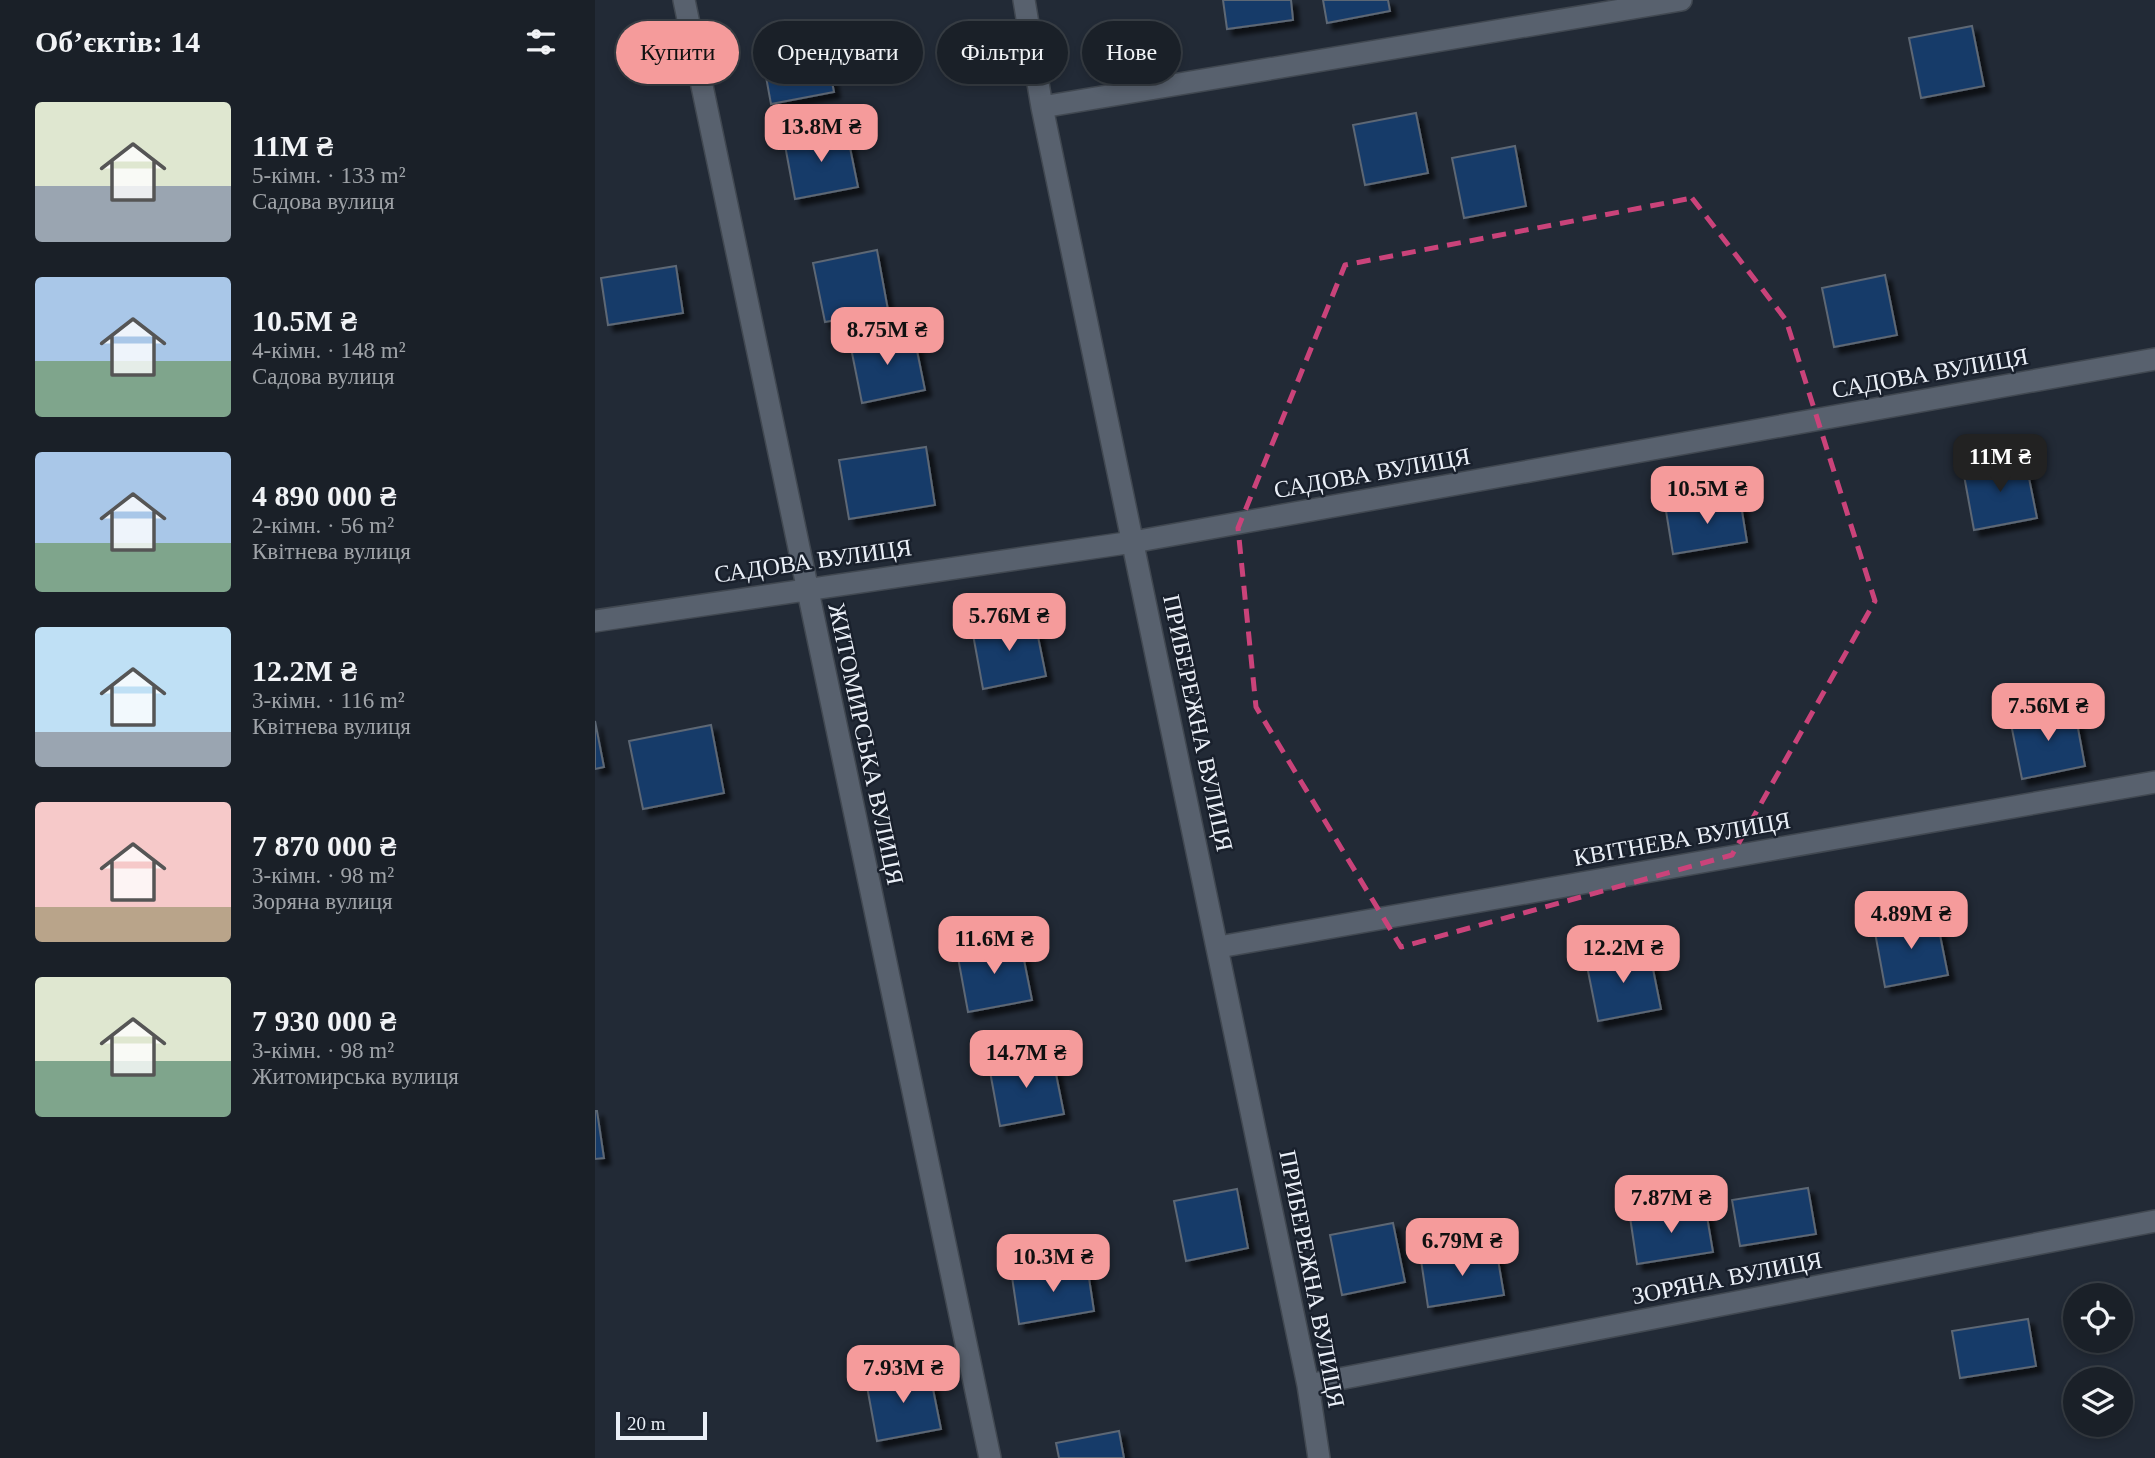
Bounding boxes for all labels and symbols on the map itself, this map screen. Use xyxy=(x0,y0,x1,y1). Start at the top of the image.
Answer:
pin: 13.8M ₴ xyxy=(756,104,886,164)
pin: 8.75M ₴ xyxy=(822,308,952,367)
street label: САДОВА ВУЛИЦЯ xyxy=(1830,343,2030,403)
pin: 11M ₴ xyxy=(1951,434,2049,494)
street label: САДОВА ВУЛИЦЯ xyxy=(1272,443,1472,503)
pin: 10.5M ₴ xyxy=(1642,466,1772,526)
street label: САДОВА ВУЛИЦЯ xyxy=(713,534,913,588)
street label: ПРИБЕРЕЖНА ВУЛИЦЯ xyxy=(1158,592,1238,854)
pin: 5.76M ₴ xyxy=(944,594,1074,653)
street label: ЖИТОМИРСЬКА ВУЛИЦЯ xyxy=(823,601,909,887)
pin: 7.56M ₴ xyxy=(1983,684,2113,743)
street label: КВІТНЕВА ВУЛИЦЯ xyxy=(1572,807,1792,871)
pin: 4.89M ₴ xyxy=(1846,892,1976,951)
pin: 11.6M ₴ xyxy=(929,916,1059,976)
pin: 12.2M ₴ xyxy=(1558,926,1688,985)
pin: 14.7M ₴ xyxy=(961,1030,1091,1090)
street label: ПРИБЕРЕЖНА ВУЛИЦЯ xyxy=(1274,1148,1350,1410)
pin: 7.87M ₴ xyxy=(1606,1176,1736,1235)
pin: 6.79M ₴ xyxy=(1397,1218,1527,1278)
pin: 10.3M ₴ xyxy=(988,1234,1118,1294)
street label: ЗОРЯНА ВУЛИЦЯ xyxy=(1630,1247,1824,1309)
pin: 7.93M ₴ xyxy=(838,1346,968,1405)
scale bar xyxy=(616,1409,707,1441)

